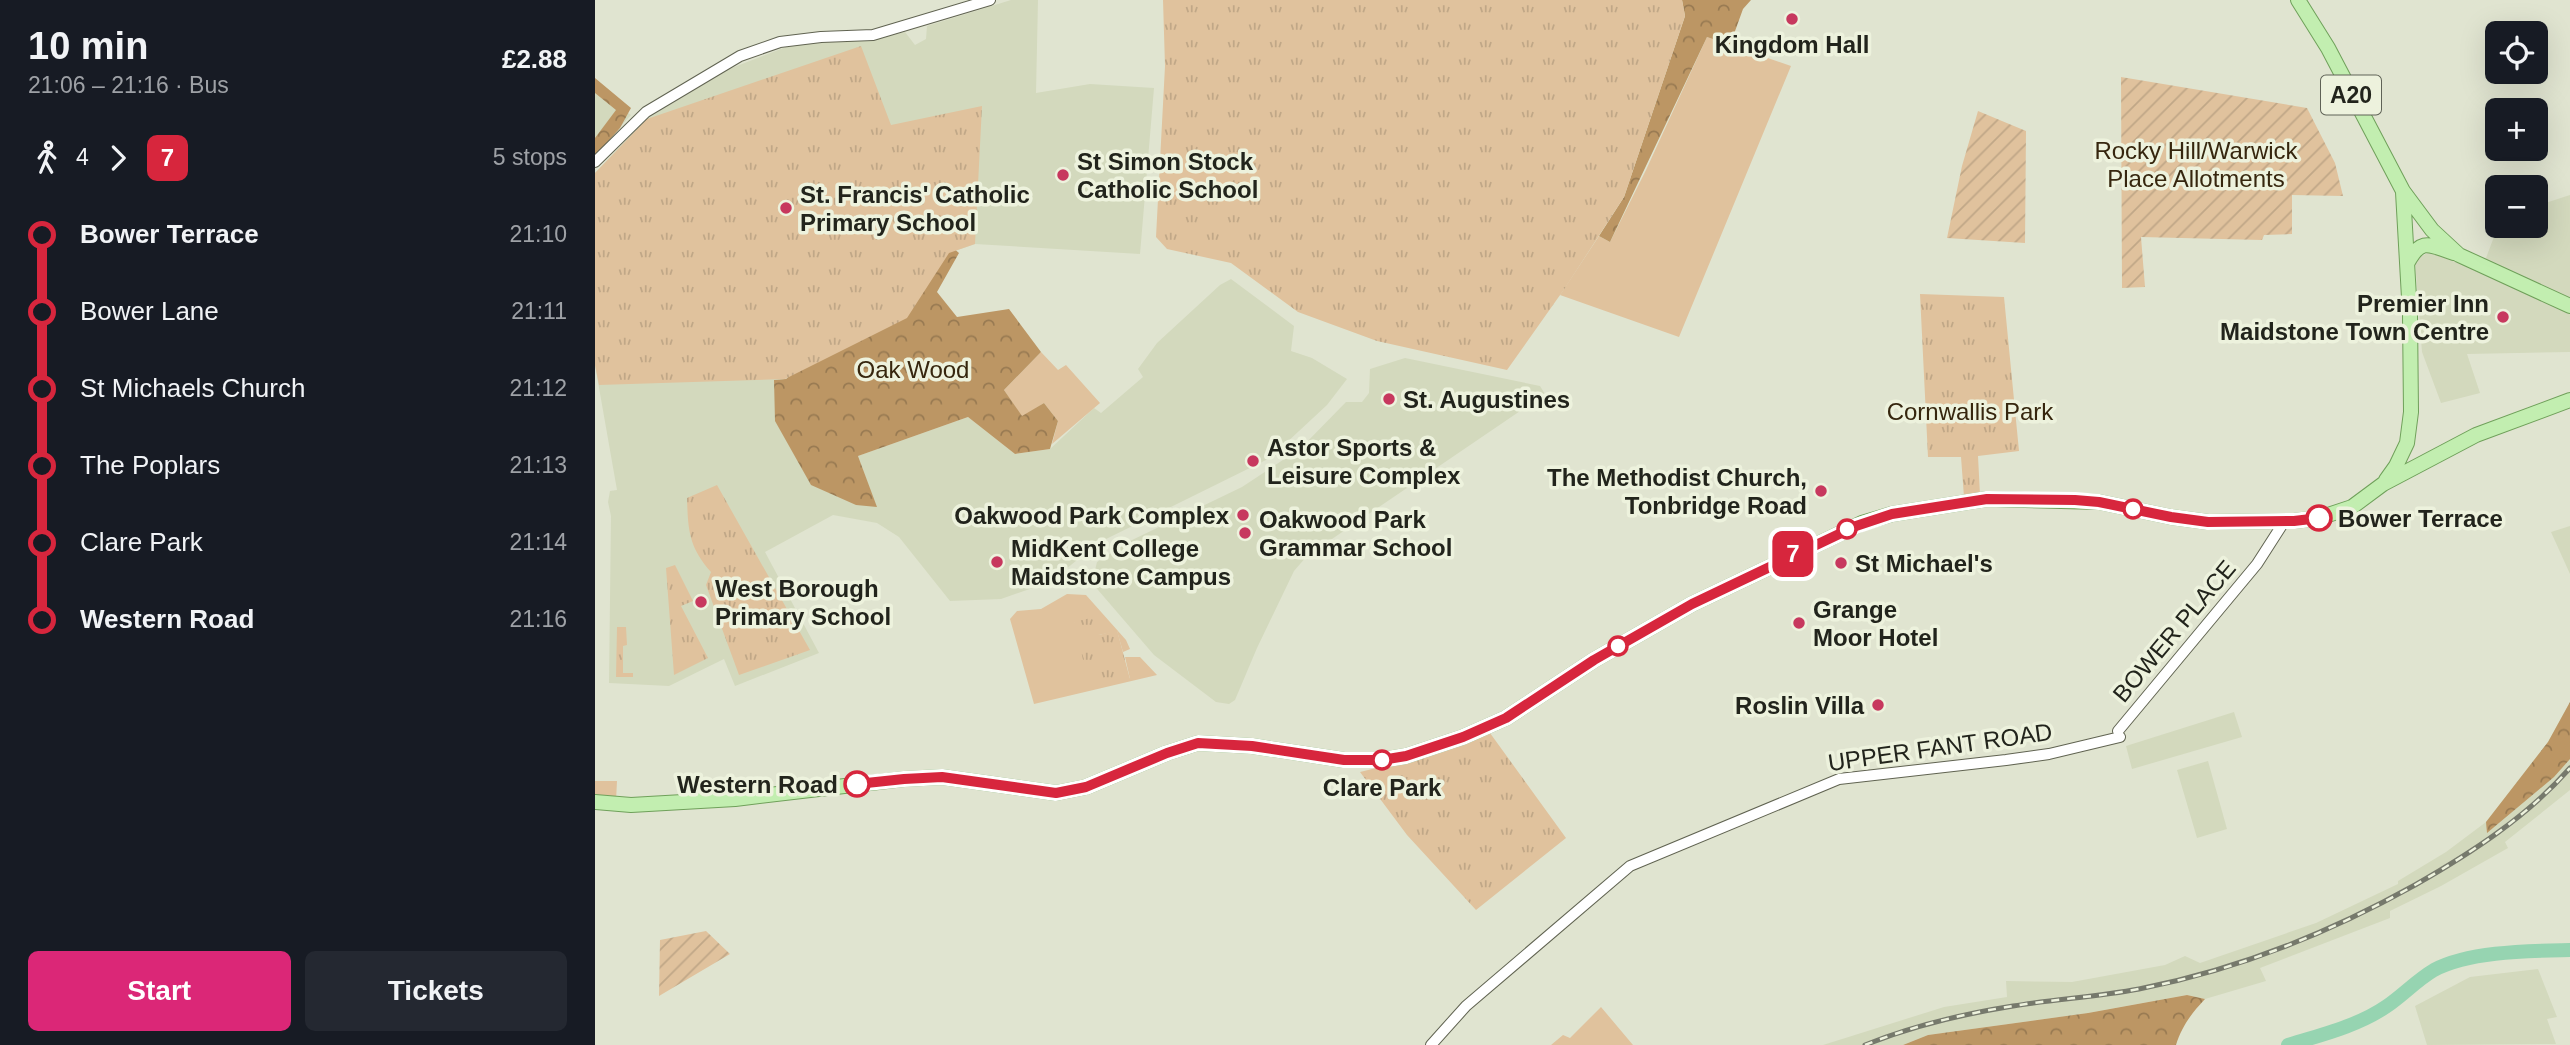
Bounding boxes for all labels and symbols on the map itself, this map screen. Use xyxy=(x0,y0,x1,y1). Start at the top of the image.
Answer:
marker: Kingdom Hall xyxy=(1784,11,1800,27)
place label: Kingdom Hall xyxy=(1715,31,1869,58)
road number: A20 xyxy=(2321,76,2381,114)
park label: Rocky Hill/Warwick Place Allotments xyxy=(2094,137,2299,192)
place label: St Simon Stock Catholic School xyxy=(1077,148,1258,203)
marker: St Simon Stock Catholic School xyxy=(1055,167,1071,183)
place label: St. Francis' Catholic Primary School xyxy=(800,181,1030,236)
marker: St. Francis' Catholic Primary School xyxy=(778,200,794,216)
place label: Premier Inn Maidstone Town Centre xyxy=(2220,290,2489,345)
marker: Premier Inn Maidstone Town Centre xyxy=(2495,309,2511,325)
park label: Oak Wood xyxy=(857,356,969,383)
place label: St. Augustines xyxy=(1403,386,1570,413)
marker: St. Augustines xyxy=(1381,391,1397,407)
park label: Cornwallis Park xyxy=(1887,398,2054,425)
place label: Astor Sports & Leisure Complex xyxy=(1267,434,1461,489)
marker: Astor Sports & Leisure Complex xyxy=(1245,453,1261,469)
place label: The Methodist Church, Tonbridge Road xyxy=(1547,464,1807,519)
marker: The Methodist Church, Tonbridge Road xyxy=(1813,483,1829,499)
unlabelled marker xyxy=(2123,499,2143,519)
place label: Oakwood Park Complex xyxy=(954,502,1230,529)
marker: Bower Terrace xyxy=(2306,505,2332,531)
place label: Bower Terrace xyxy=(2338,505,2503,532)
place label: Oakwood Park Grammar School xyxy=(1259,506,1452,561)
marker: Oakwood Park Complex xyxy=(1235,507,1251,523)
unlabelled marker xyxy=(1837,519,1857,539)
marker: Oakwood Park Grammar School xyxy=(1237,525,1253,541)
line badge: 7 xyxy=(1770,531,1816,577)
place label: MidKent College Maidstone Campus xyxy=(1011,535,1231,590)
place label: St Michael's xyxy=(1855,550,1993,577)
marker: MidKent College Maidstone Campus xyxy=(989,554,1005,570)
marker: St Michael's xyxy=(1833,555,1849,571)
street label: BOWER PLACE xyxy=(2107,555,2241,707)
place label: West Borough Primary School xyxy=(715,575,891,630)
marker: West Borough Primary School xyxy=(693,594,709,610)
place label: Grange Moor Hotel xyxy=(1813,596,1938,651)
marker: Grange Moor Hotel xyxy=(1791,615,1807,631)
unlabelled marker xyxy=(1608,636,1628,656)
place label: Roslin Villa xyxy=(1735,692,1865,719)
marker: Roslin Villa xyxy=(1870,697,1886,713)
street label: UPPER FANT ROAD xyxy=(1826,718,2054,776)
marker: Clare Park xyxy=(1372,750,1392,770)
place label: Western Road xyxy=(677,771,838,798)
marker: Western Road xyxy=(844,771,870,797)
place label: Clare Park xyxy=(1323,774,1442,801)

